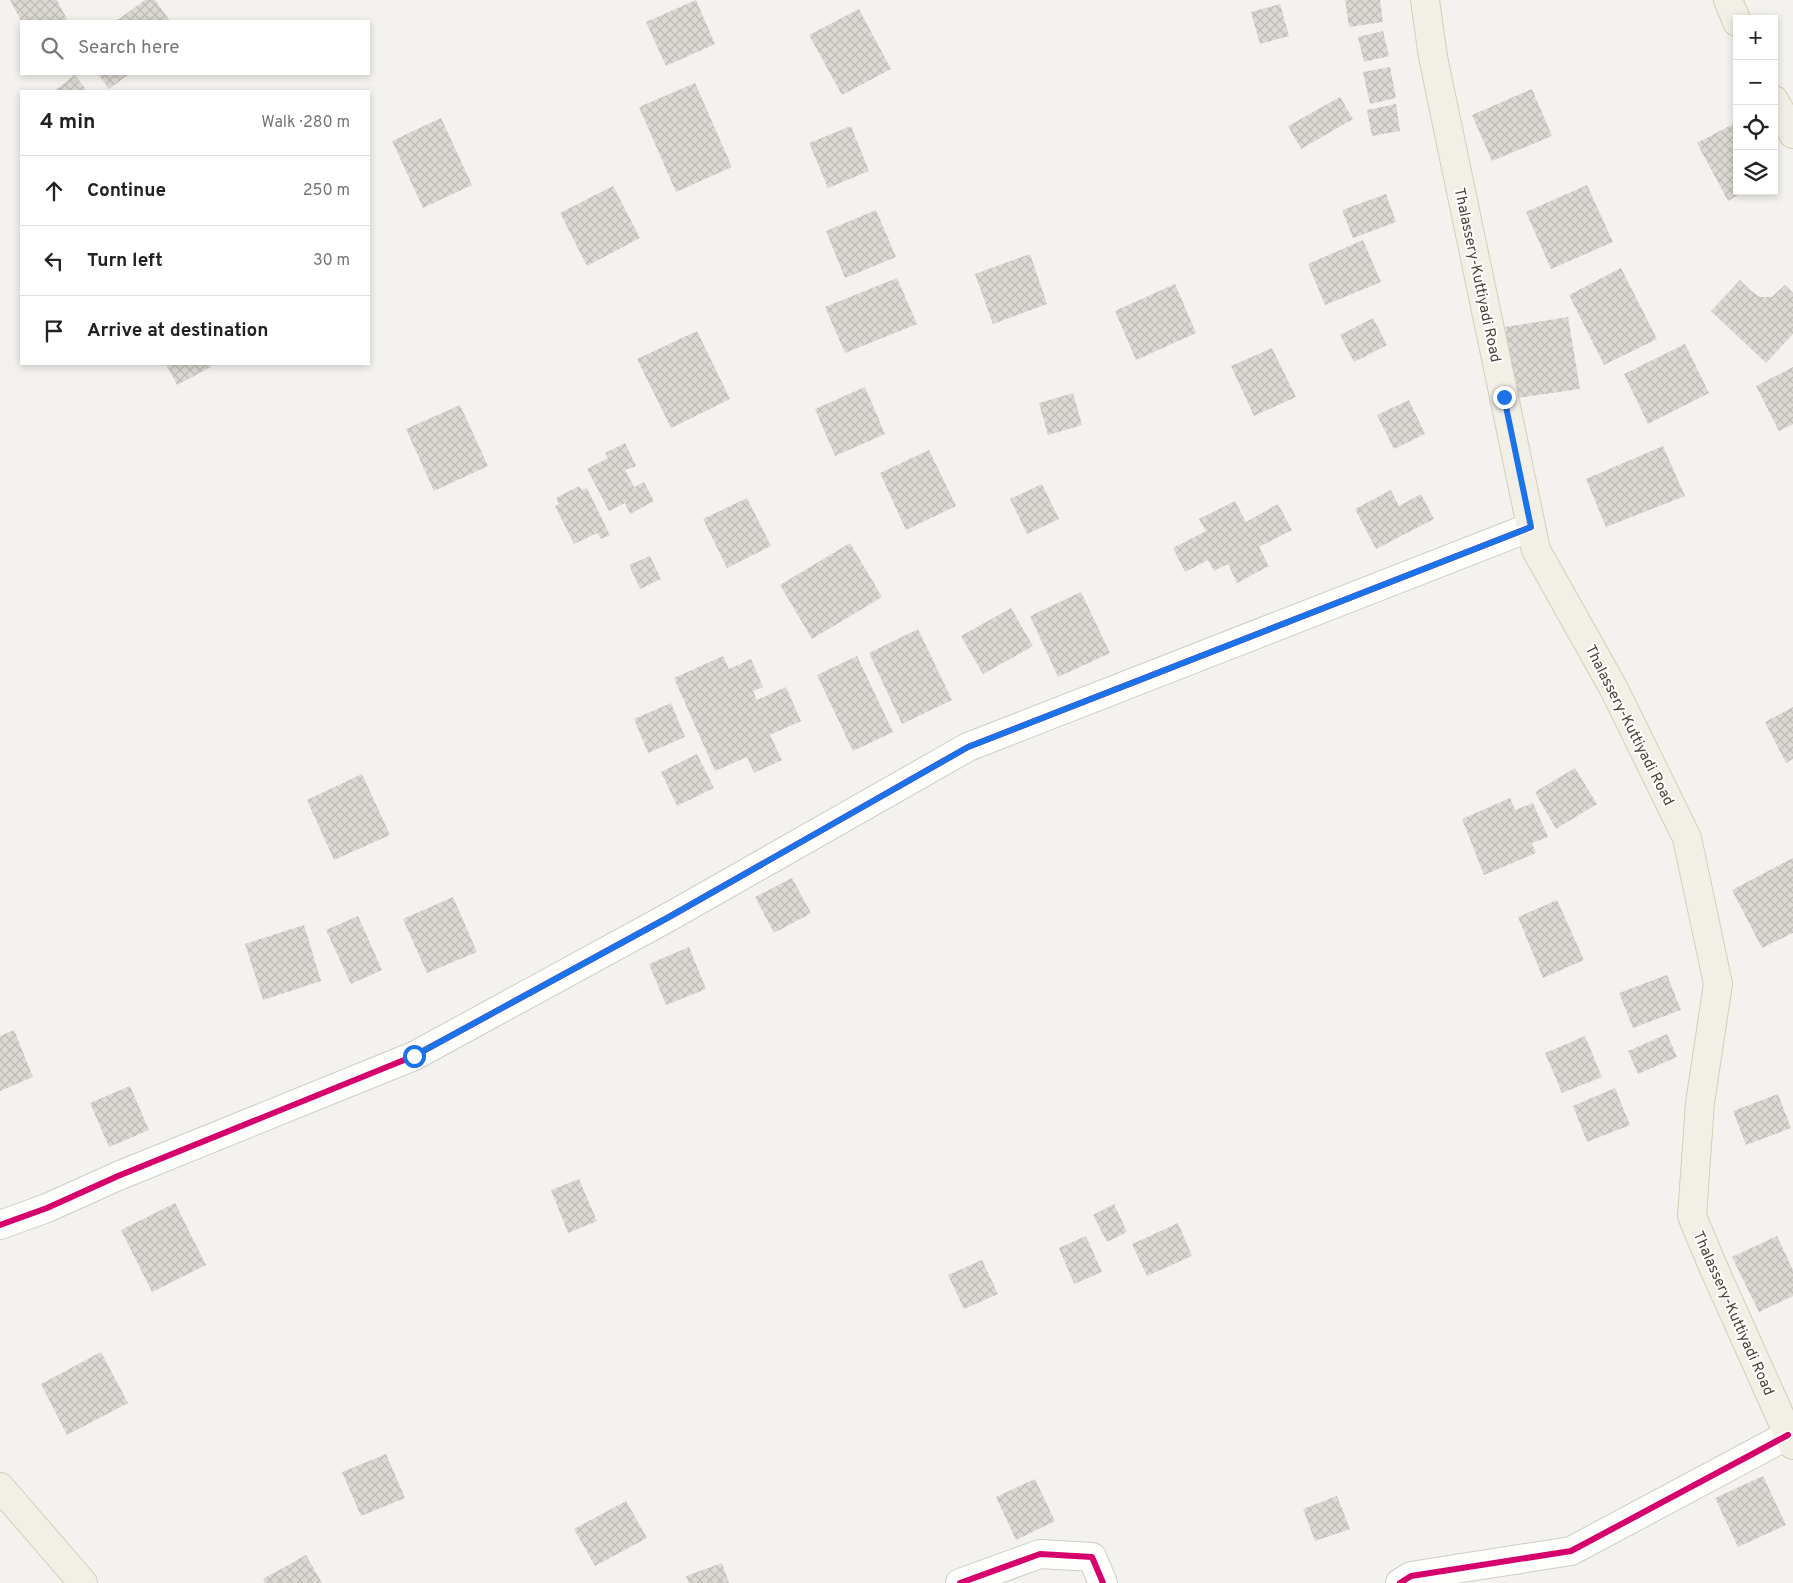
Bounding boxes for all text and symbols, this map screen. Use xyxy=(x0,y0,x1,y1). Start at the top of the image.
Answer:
map controls xyxy=(1733,15,1778,195)
button: + xyxy=(1733,15,1778,60)
search box xyxy=(20,20,370,75)
icon: search xyxy=(38,34,66,62)
text: Search here xyxy=(78,36,180,60)
button: − xyxy=(1733,60,1778,105)
button: locate xyxy=(1733,105,1778,150)
text: 4 min xyxy=(40,109,96,136)
text: Walk · 280 m xyxy=(261,113,350,133)
button: layers xyxy=(1733,150,1778,195)
icon: ahead xyxy=(40,177,68,205)
text: Continue xyxy=(87,179,166,203)
text: 250 m xyxy=(303,181,350,201)
street label: Thalassery-Kuttiyadi Road xyxy=(1449,186,1504,364)
icon: left xyxy=(40,247,68,275)
text: Turn left xyxy=(87,249,163,273)
text: 30 m xyxy=(313,251,350,271)
icon: arrive xyxy=(40,317,68,345)
text: Arrive at destination xyxy=(87,319,268,343)
route end xyxy=(1493,386,1516,409)
street label: Thalassery-Kuttiyadi Road xyxy=(1580,642,1678,809)
route start xyxy=(403,1045,426,1068)
street label: Thalassery-Kuttiyadi Road xyxy=(1688,1228,1778,1399)

